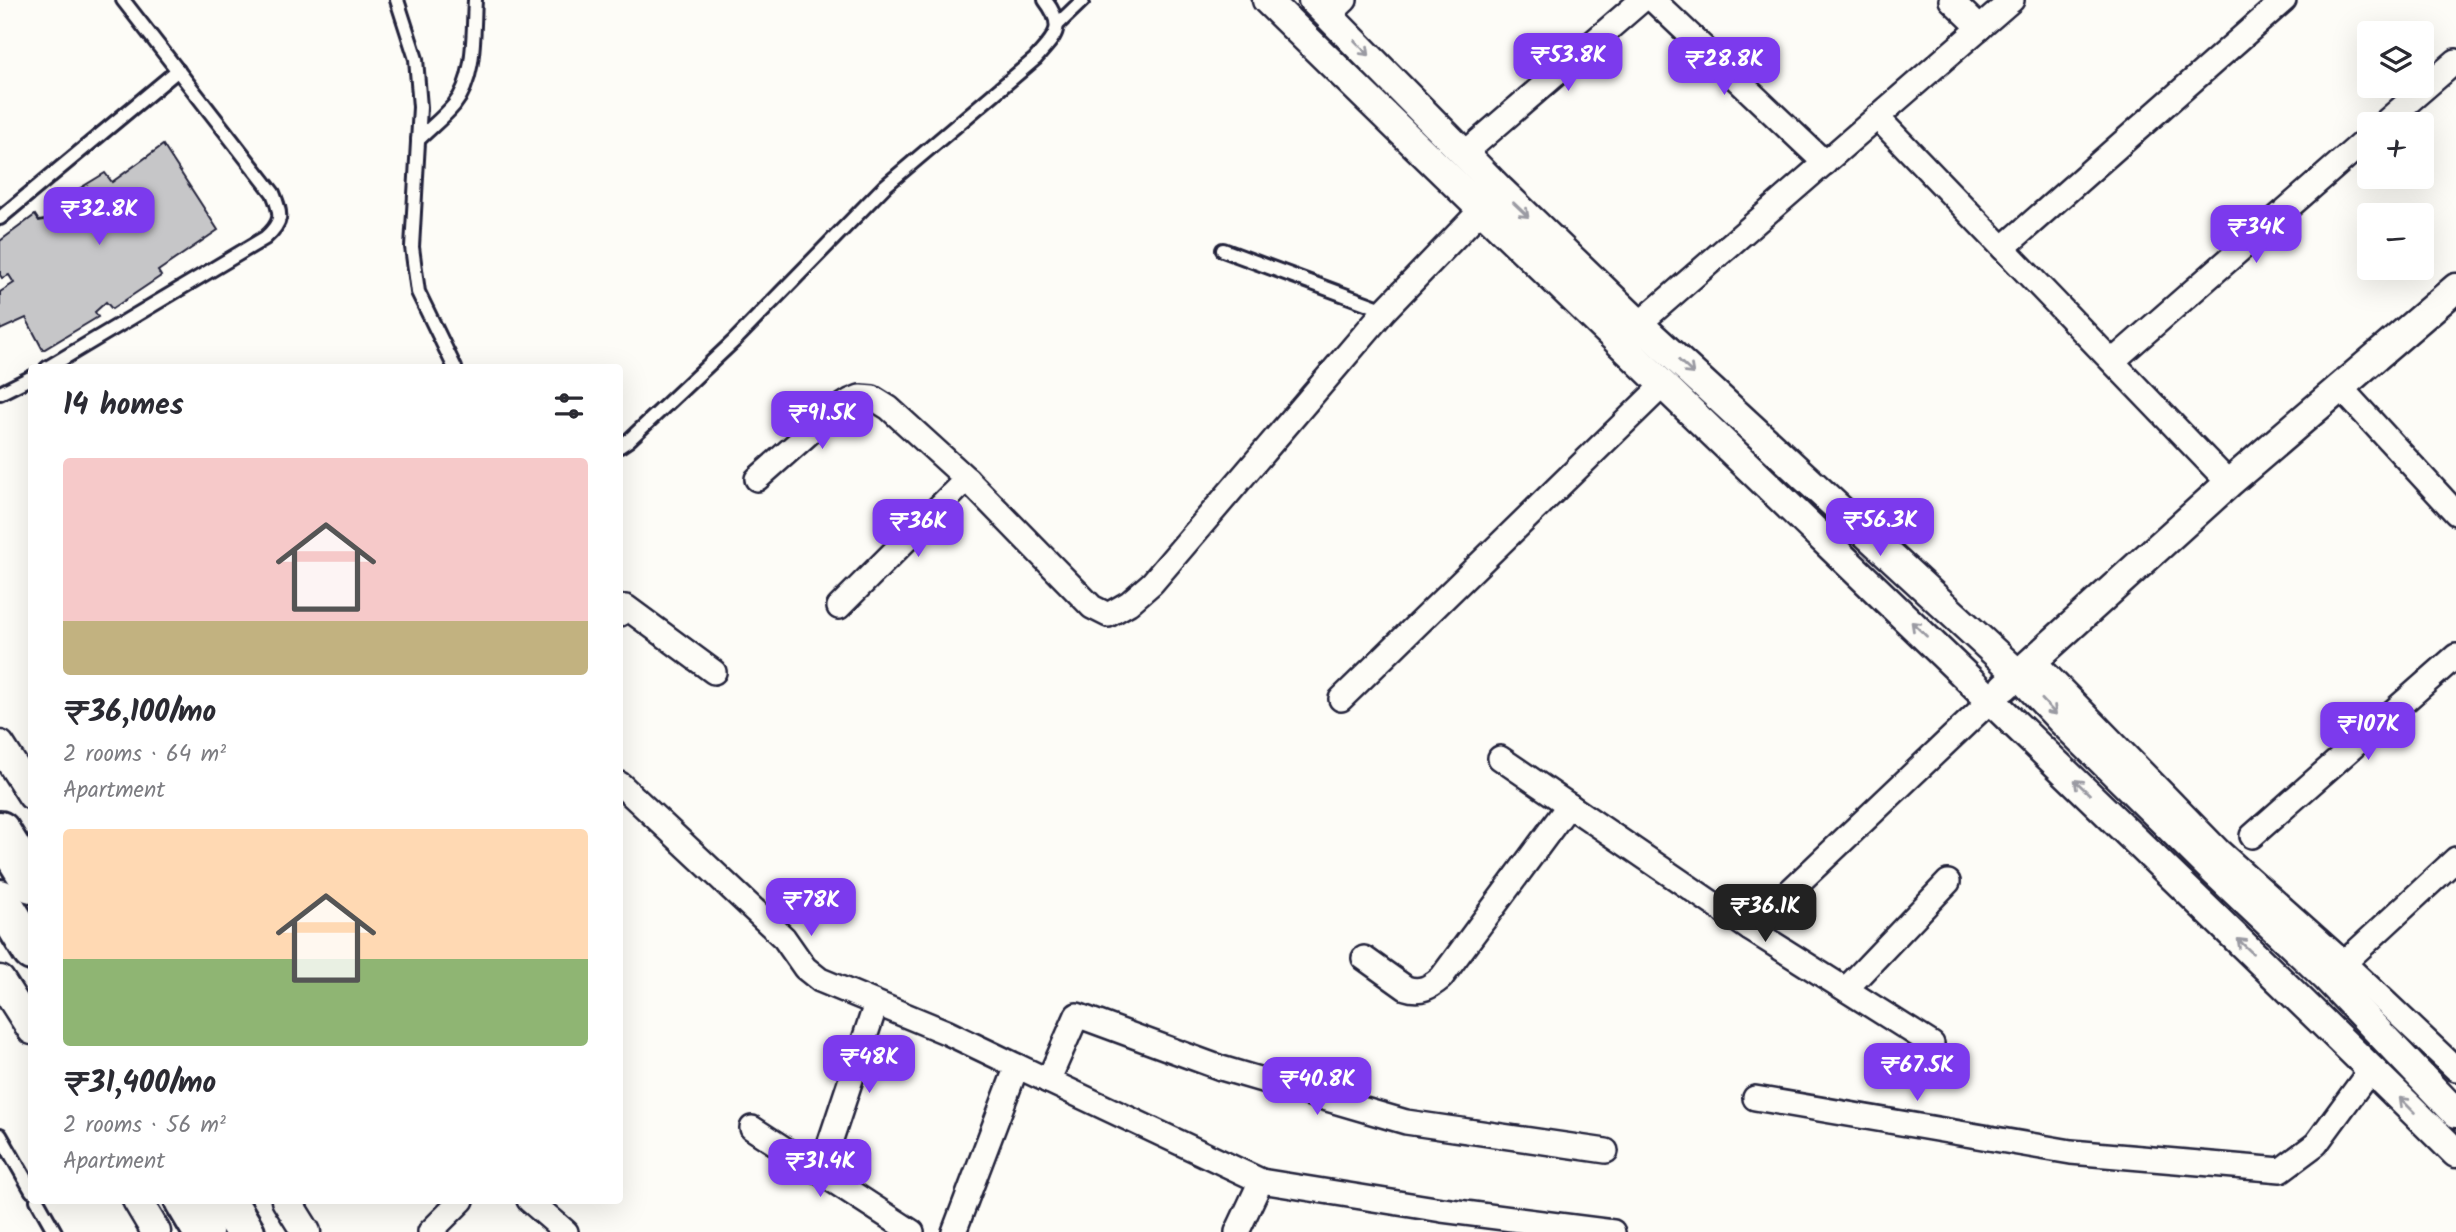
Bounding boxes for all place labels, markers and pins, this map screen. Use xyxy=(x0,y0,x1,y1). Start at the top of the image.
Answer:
pin: ₹53.8K xyxy=(1511,34,1625,93)
pin: ₹28.8K xyxy=(1667,38,1781,97)
pin: ₹32.8K xyxy=(42,188,156,247)
pin: ₹34K xyxy=(2215,205,2297,265)
pin: ₹91.5K xyxy=(765,392,879,451)
pin: ₹56.3K xyxy=(1823,498,1937,558)
pin: ₹36K xyxy=(877,500,959,559)
pin: ₹107K xyxy=(2319,702,2417,762)
pin: ₹78K xyxy=(770,878,852,938)
pin: ₹36.1K xyxy=(1708,884,1822,944)
pin: ₹48K xyxy=(828,1036,910,1095)
pin: ₹67.5K xyxy=(1860,1044,1974,1103)
pin: ₹40.8K xyxy=(1260,1058,1374,1117)
pin: ₹31.4K xyxy=(763,1140,877,1199)

